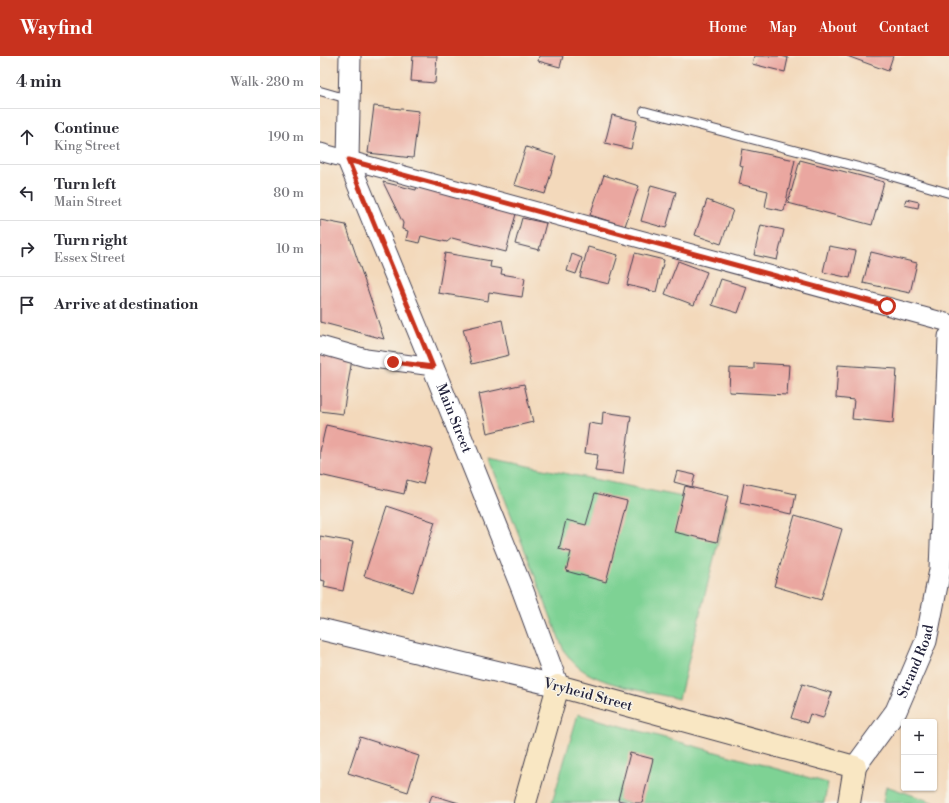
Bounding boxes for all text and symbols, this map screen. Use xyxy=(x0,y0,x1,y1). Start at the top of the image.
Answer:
text: Wayfind xyxy=(20,16,93,40)
text: Home xyxy=(709,19,747,37)
text: Map xyxy=(769,19,797,37)
text: About xyxy=(819,19,857,37)
text: Contact xyxy=(879,19,929,37)
text: 4 min xyxy=(16,71,61,93)
text: Walk · 280 m xyxy=(230,74,304,90)
text: Continue xyxy=(54,119,119,138)
icon: ahead xyxy=(16,126,38,148)
text: 190 m xyxy=(268,129,304,145)
text: King Street xyxy=(54,138,120,154)
text: Turn left xyxy=(54,175,116,194)
icon: left xyxy=(16,182,38,204)
text: 80 m xyxy=(273,185,304,201)
text: Main Street xyxy=(54,194,122,210)
text: Turn right xyxy=(54,231,128,250)
icon: right xyxy=(16,238,38,260)
text: 10 m xyxy=(276,241,304,257)
text: Essex Street xyxy=(54,250,125,266)
icon: arrive xyxy=(16,294,38,316)
text: Arrive at destination xyxy=(54,295,198,314)
route start xyxy=(878,297,896,315)
route end xyxy=(384,353,402,371)
street label: Main Street xyxy=(432,381,476,456)
street label: Strand Road xyxy=(894,623,938,701)
street label: Vryheid Street xyxy=(541,674,635,716)
map controls xyxy=(901,719,937,791)
button: + xyxy=(901,719,937,755)
button: − xyxy=(901,755,937,791)

